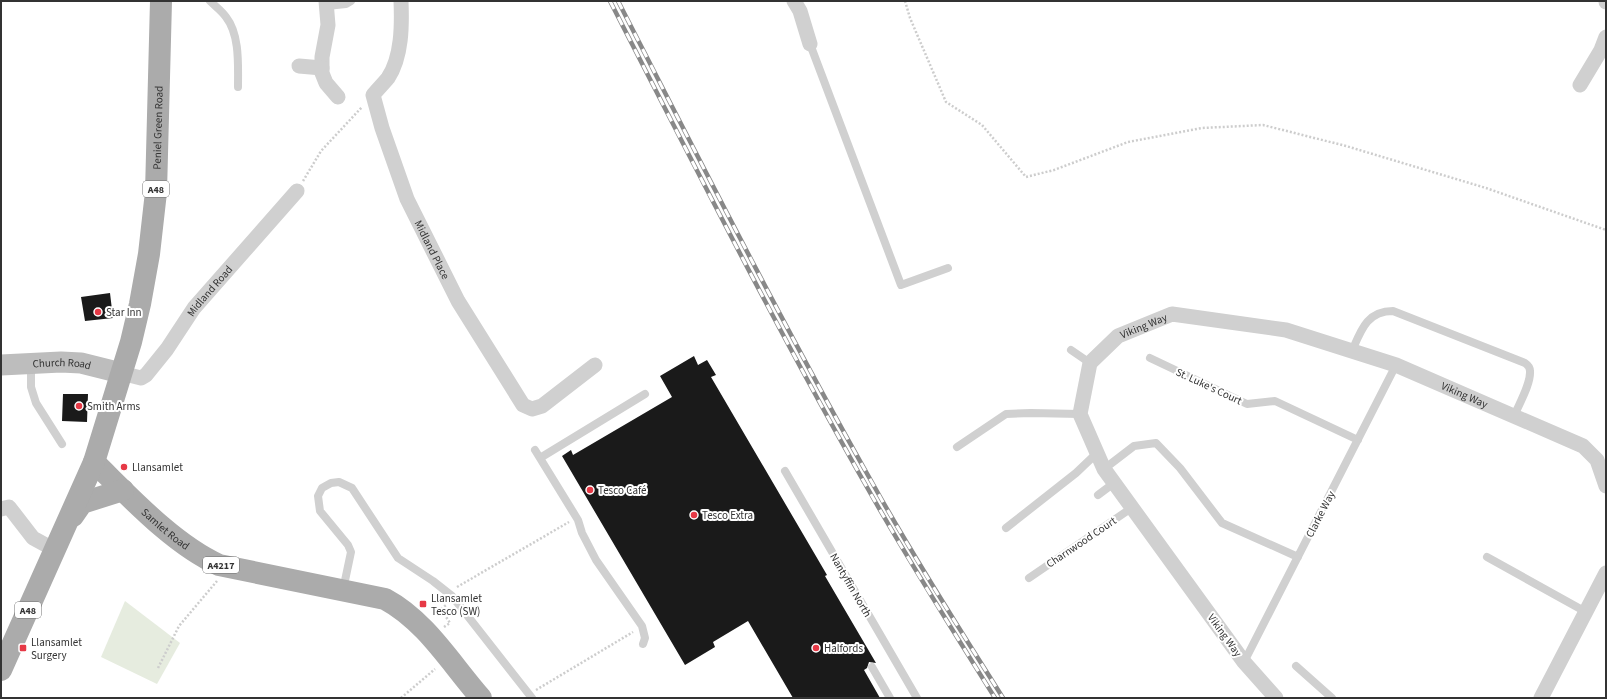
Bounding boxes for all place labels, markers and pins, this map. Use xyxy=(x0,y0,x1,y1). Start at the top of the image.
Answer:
place label: Star Inn xyxy=(106,305,142,320)
marker: Star Inn xyxy=(93,307,103,317)
place label: Smith Arms xyxy=(87,399,141,414)
marker: Smith Arms xyxy=(74,401,84,411)
place label: Llansamlet xyxy=(132,460,183,475)
marker: Llansamlet xyxy=(119,462,129,472)
place label: Tesco Café xyxy=(598,483,647,498)
marker: Tesco Café xyxy=(585,485,595,495)
place label: Tesco Extra xyxy=(702,508,753,523)
marker: Tesco Extra xyxy=(689,510,699,520)
place label: Llansamlet Tesco (SW) xyxy=(431,591,482,619)
marker: Llansamlet Tesco (SW) xyxy=(418,599,428,609)
place label: Llansamlet Surgery xyxy=(31,635,82,663)
place label: Halfords xyxy=(824,641,863,656)
marker: Llansamlet Surgery xyxy=(18,643,28,653)
marker: Halfords xyxy=(811,643,821,653)

